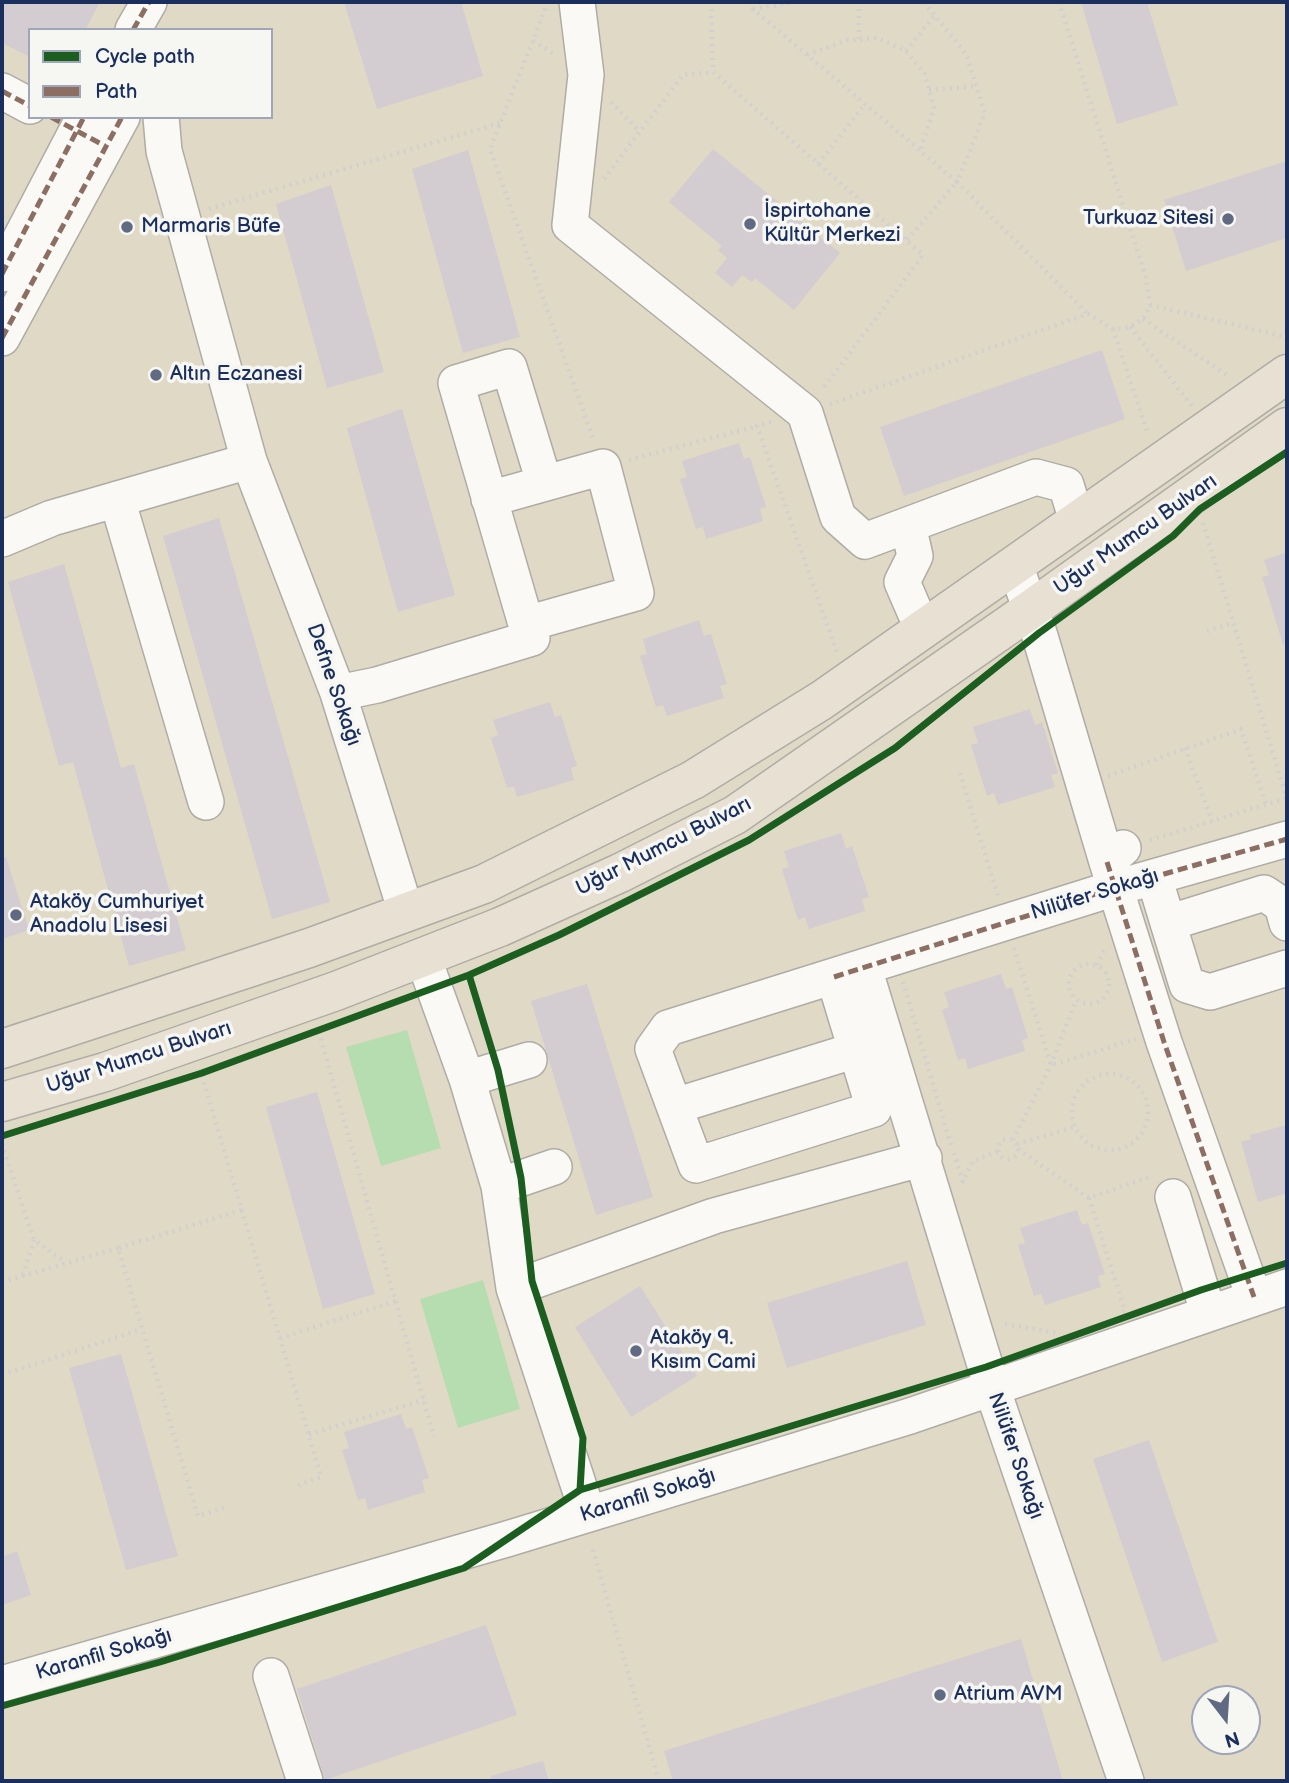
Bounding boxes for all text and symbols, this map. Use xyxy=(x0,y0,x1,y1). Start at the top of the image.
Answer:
legend xyxy=(28,28,273,119)
text: Cycle path xyxy=(95,44,195,69)
text: Path xyxy=(95,79,137,104)
place label: İspirtohane Kültür Merkezi xyxy=(764,199,901,249)
place label: Turkuaz Sitesi xyxy=(1083,206,1214,232)
marker: Turkuaz Sitesi xyxy=(1220,211,1236,227)
place label: Marmaris Büfe xyxy=(141,214,281,240)
marker: İspirtohane Kültür Merkezi xyxy=(742,216,758,232)
marker: Marmaris Büfe xyxy=(119,219,135,235)
place label: Altın Eczanesi xyxy=(170,362,303,388)
marker: Altın Eczanesi xyxy=(148,367,164,383)
street label: Uğur Mumcu Bulvarı xyxy=(1050,469,1222,601)
street label: Defne Sokağı xyxy=(300,621,366,749)
street label: Uğur Mumcu Bulvarı xyxy=(572,792,756,902)
street label: Nilüfer Sokağı xyxy=(1028,864,1162,926)
place label: Ataköy Cumhuriyet Anadolu Lisesi xyxy=(30,890,204,940)
marker: Ataköy Cumhuriyet Anadolu Lisesi xyxy=(8,907,24,923)
street label: Uğur Mumcu Bulvarı xyxy=(43,1016,235,1100)
place label: Ataköy 9. Kısım Cami xyxy=(650,1326,756,1376)
marker: Ataköy 9. Kısım Cami xyxy=(628,1343,644,1359)
street label: Nilüfer Sokağı xyxy=(982,1389,1048,1523)
street label: Karanfil Sokağı xyxy=(577,1463,719,1529)
street label: Karanfil Sokağı xyxy=(33,1624,175,1686)
place label: Atrium AVM xyxy=(954,1682,1063,1708)
north arrow xyxy=(1191,1685,1261,1755)
marker: Atrium AVM xyxy=(932,1687,948,1703)
text: N xyxy=(1222,1726,1242,1752)

